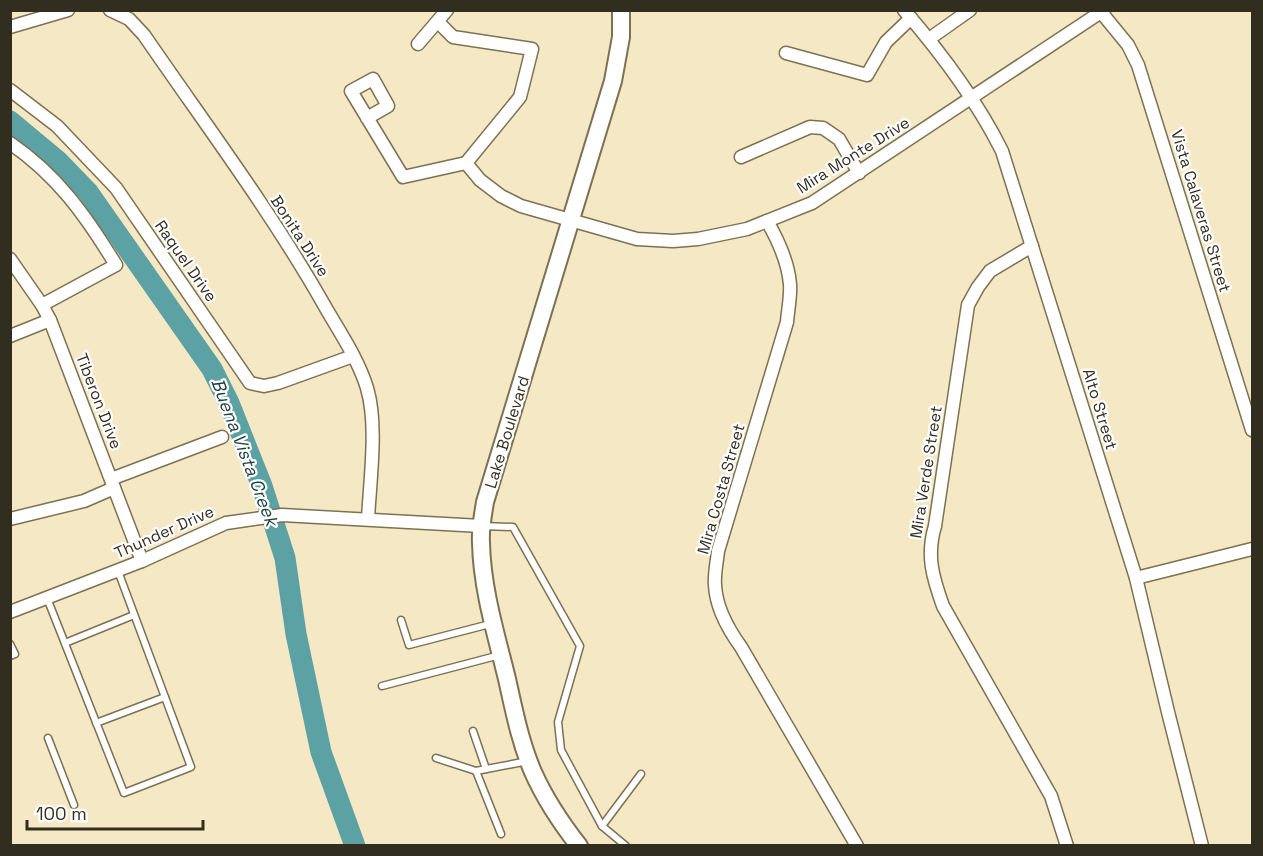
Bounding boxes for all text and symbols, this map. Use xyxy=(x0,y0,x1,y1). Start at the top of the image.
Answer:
street label: Mira Monte Drive xyxy=(793,112,913,198)
street label: Vista Calaveras Street xyxy=(1166,127,1236,295)
street label: Bonita Drive xyxy=(266,191,334,281)
street label: Raquel Drive xyxy=(150,216,222,306)
street label: Tiberon Drive xyxy=(71,350,127,452)
street label: Alto Street xyxy=(1078,366,1122,452)
street label: Lake Boulevard xyxy=(480,373,534,491)
water label: Buena Vista Creek xyxy=(206,375,285,531)
street label: Mira Verde Street xyxy=(905,404,947,540)
street label: Mira Costa Street xyxy=(692,421,750,557)
street label: Thunder Drive xyxy=(111,501,217,563)
scale bar xyxy=(27,793,202,831)
text: 100 m xyxy=(36,802,87,825)

